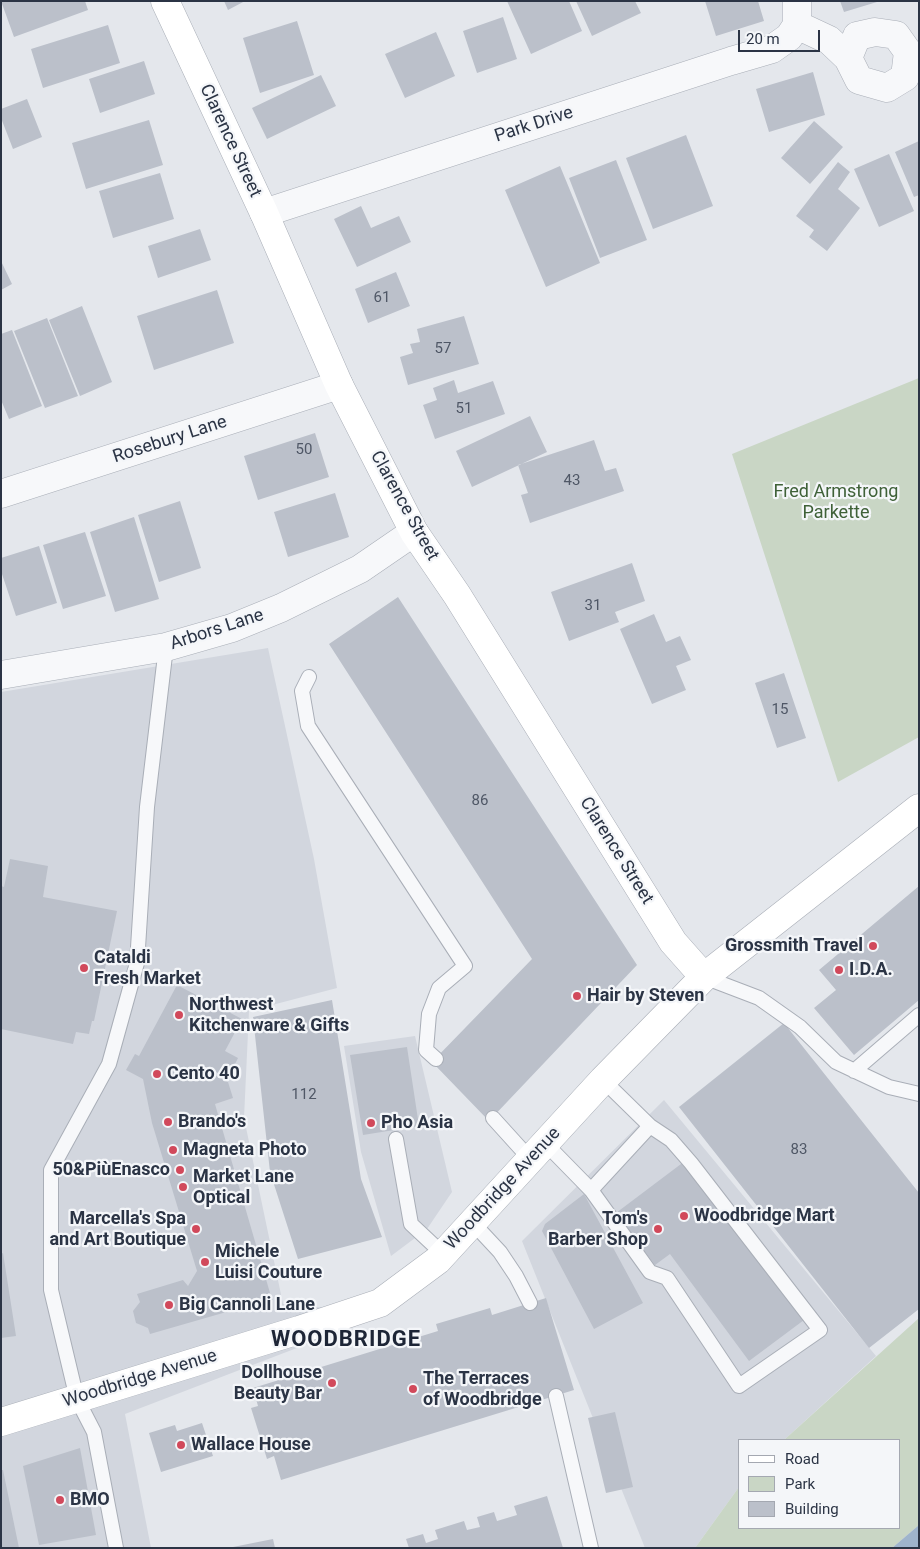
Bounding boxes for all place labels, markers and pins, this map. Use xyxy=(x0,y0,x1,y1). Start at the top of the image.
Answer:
place label: Grossmith Travel xyxy=(725,935,863,957)
marker: Grossmith Travel xyxy=(867,940,879,952)
place label: Cataldi Fresh Market xyxy=(94,947,201,990)
place label: I.D.A. xyxy=(849,959,893,981)
marker: Cataldi Fresh Market xyxy=(78,962,90,974)
marker: I.D.A. xyxy=(833,964,845,976)
place label: Hair by Steven xyxy=(587,985,704,1007)
marker: Hair by Steven xyxy=(571,990,583,1002)
place label: Northwest Kitchenware & Gifts xyxy=(189,994,349,1036)
marker: Northwest Kitchenware & Gifts xyxy=(173,1009,185,1021)
place label: Cento 40 xyxy=(167,1063,240,1085)
marker: Cento 40 xyxy=(151,1068,163,1080)
place label: Brando's xyxy=(178,1111,246,1133)
place label: Pho Asia xyxy=(381,1112,453,1134)
marker: Brando's xyxy=(162,1116,174,1128)
marker: Pho Asia xyxy=(365,1117,377,1129)
place label: Magneta Photo xyxy=(183,1139,307,1161)
marker: Magneta Photo xyxy=(167,1144,179,1156)
place label: 50&PiùEnasco xyxy=(52,1159,170,1181)
marker: 50&PiùEnasco xyxy=(174,1164,186,1176)
place label: Market Lane Optical xyxy=(193,1166,294,1208)
marker: Market Lane Optical xyxy=(177,1181,189,1193)
place label: Woodbridge Mart xyxy=(694,1205,835,1227)
place label: Marcella's Spa and Art Boutique xyxy=(49,1208,186,1250)
place label: Tom's Barber Shop xyxy=(548,1208,648,1250)
marker: Woodbridge Mart xyxy=(678,1210,690,1222)
marker: Marcella's Spa and Art Boutique xyxy=(190,1223,202,1235)
marker: Tom's Barber Shop xyxy=(652,1223,664,1235)
place label: Michele Luisi Couture xyxy=(215,1241,322,1284)
marker: Michele Luisi Couture xyxy=(199,1256,211,1268)
place label: Big Cannoli Lane xyxy=(179,1294,315,1316)
marker: Big Cannoli Lane xyxy=(163,1299,175,1311)
place label: Dollhouse Beauty Bar xyxy=(234,1362,322,1405)
place label: The Terraces of Woodbridge xyxy=(423,1368,542,1410)
marker: Dollhouse Beauty Bar xyxy=(326,1377,338,1389)
marker: The Terraces of Woodbridge xyxy=(407,1383,419,1395)
place label: Wallace House xyxy=(191,1434,311,1456)
marker: Wallace House xyxy=(175,1439,187,1451)
place label: BMO xyxy=(70,1489,110,1511)
marker: BMO xyxy=(54,1494,66,1506)

